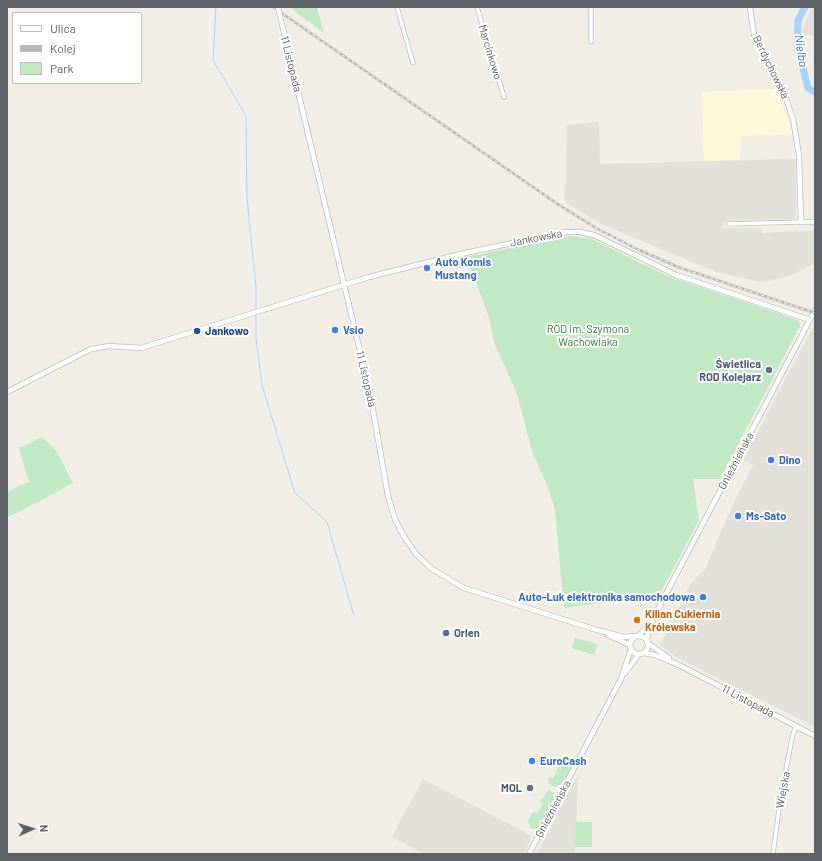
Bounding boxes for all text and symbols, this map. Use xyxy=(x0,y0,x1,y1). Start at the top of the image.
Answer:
legend xyxy=(12,12,142,84)
text: Ulica xyxy=(50,21,76,35)
street label: Marcinkowo xyxy=(475,23,505,81)
street label: Berdychowska xyxy=(750,33,792,101)
water label: Nielba xyxy=(792,34,810,68)
street label: 11 Listopada xyxy=(278,35,304,93)
text: Kolej xyxy=(50,41,76,55)
text: Park xyxy=(50,61,74,75)
street label: Jankowska xyxy=(509,226,563,250)
place label: Auto Komis Mustang xyxy=(435,255,491,281)
marker: Auto Komis Mustang xyxy=(422,263,432,273)
park label: ROD im. Szymona Wachowiaka xyxy=(547,322,629,348)
place label: Vsio xyxy=(343,323,364,337)
place label: Jankowo xyxy=(205,324,249,338)
marker: Vsio xyxy=(330,325,340,335)
marker: Jankowo xyxy=(192,326,202,336)
street label: 11 Listopada xyxy=(353,350,379,408)
place label: Świetlica ROD Kolejarz xyxy=(699,357,761,383)
marker: Świetlica ROD Kolejarz xyxy=(764,365,774,375)
street label: Gnieźnieńska xyxy=(715,430,757,492)
place label: Dino xyxy=(779,453,801,467)
marker: Dino xyxy=(766,455,776,465)
place label: Ms-Sato xyxy=(746,509,786,523)
marker: Ms-Sato xyxy=(733,511,743,521)
place label: Auto-Luk elektronika samochodowa xyxy=(518,590,695,604)
marker: Auto-Luk elektronika samochodowa xyxy=(698,592,708,602)
place label: Kilian Cukiernia Królewska xyxy=(645,607,720,633)
marker: Kilian Cukiernia Królewska xyxy=(632,615,642,625)
place label: Orlen xyxy=(454,626,480,640)
marker: Orlen xyxy=(441,628,451,638)
street label: 11 Listopada xyxy=(720,682,776,720)
place label: EuroCash xyxy=(540,754,587,768)
marker: EuroCash xyxy=(527,756,537,766)
street label: Wiejska xyxy=(773,770,793,810)
street label: Gnieźnieńska xyxy=(532,778,574,840)
place label: MOL xyxy=(501,781,522,795)
marker: MOL xyxy=(525,783,535,793)
north arrow xyxy=(12,809,52,849)
text: N xyxy=(38,824,51,832)

